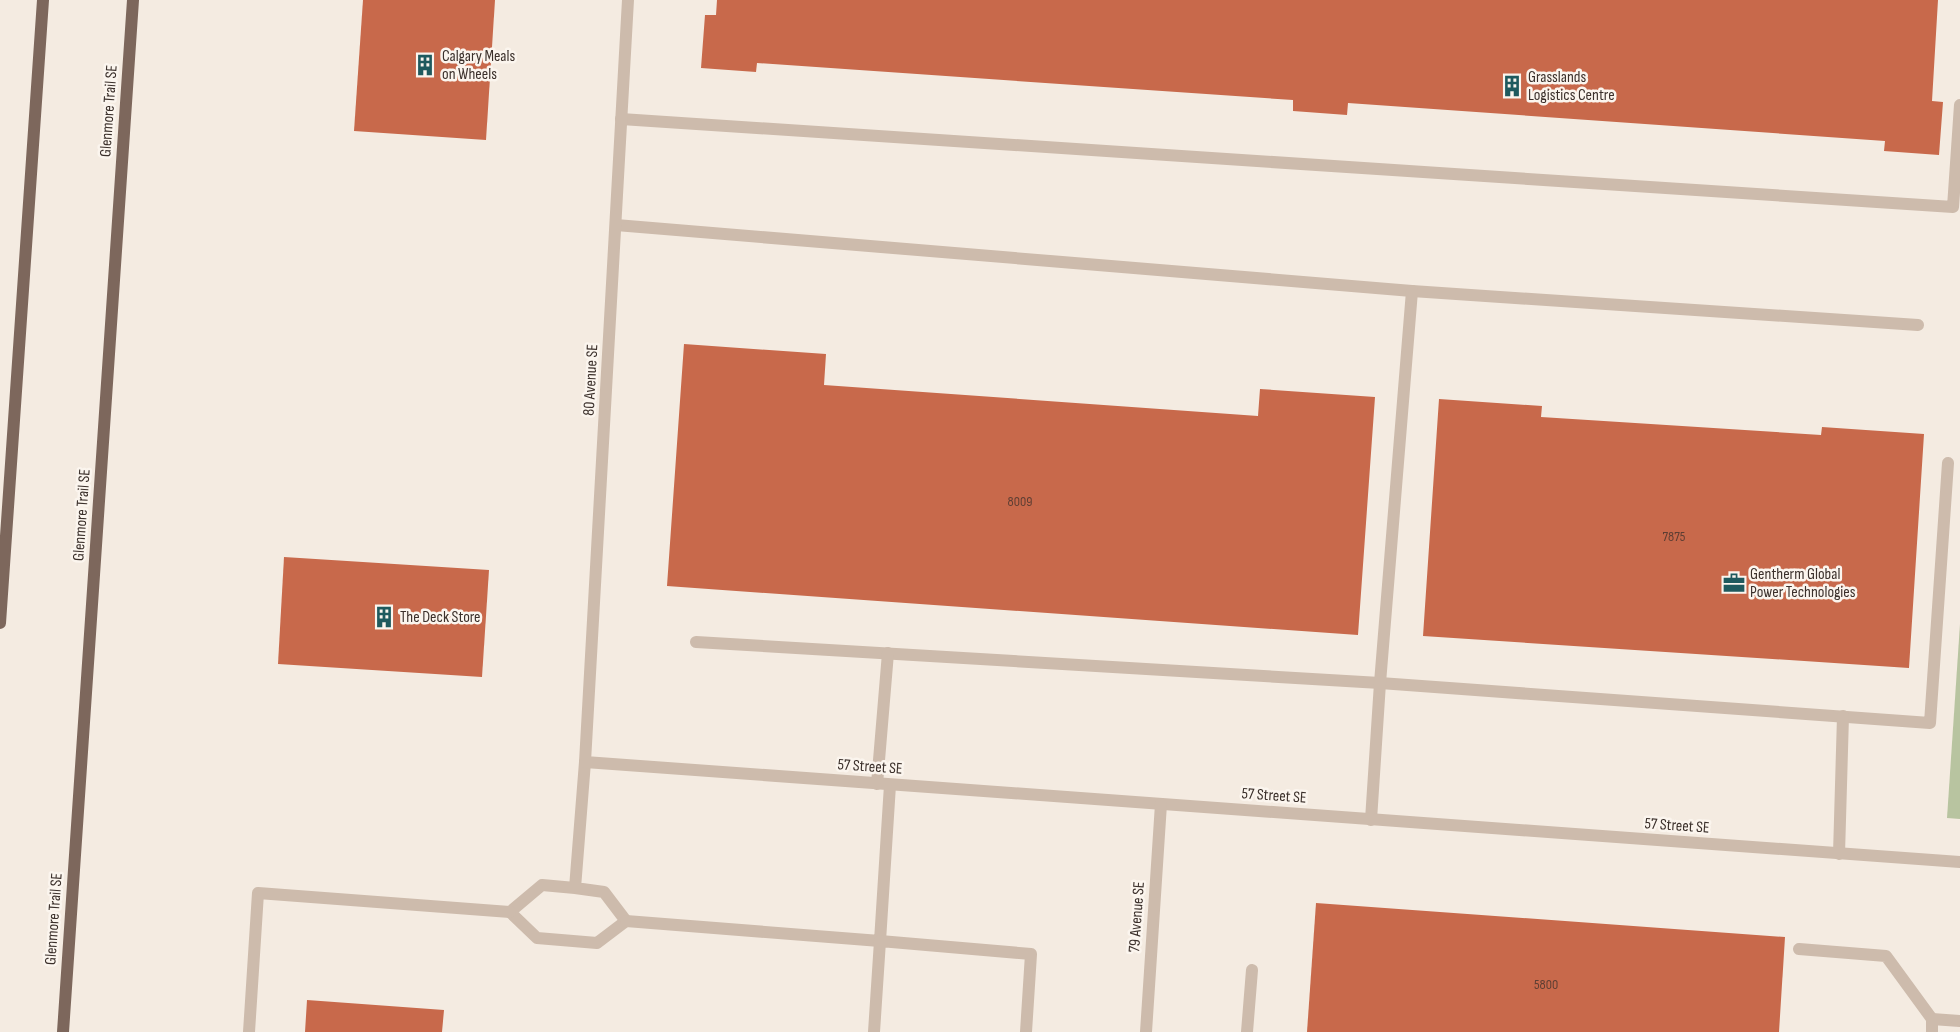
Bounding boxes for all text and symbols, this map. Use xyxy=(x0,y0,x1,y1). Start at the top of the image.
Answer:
place label: Calgary Meals on Wheels xyxy=(442,47,515,84)
building icon: Calgary Meals on Wheels xyxy=(412,52,438,78)
street label: Glenmore Trail SE xyxy=(96,64,122,158)
place label: Grasslands Logistics Centre xyxy=(1528,68,1615,105)
building icon: Grasslands Logistics Centre xyxy=(1499,73,1525,99)
street label: 80 Avenue SE xyxy=(580,344,602,416)
street label: Glenmore Trail SE xyxy=(69,468,95,562)
house number: 8009 xyxy=(1008,493,1032,510)
house number: 7875 xyxy=(1663,528,1686,545)
place label: Gentherm Global Power Technologies xyxy=(1750,565,1856,602)
office icon: Gentherm Global Power Technologies xyxy=(1721,570,1747,596)
building icon: The Deck Store xyxy=(371,604,397,630)
place label: The Deck Store xyxy=(400,608,481,627)
street label: 57 Street SE xyxy=(837,755,903,779)
street label: 57 Street SE xyxy=(1241,784,1307,808)
street label: 57 Street SE xyxy=(1644,814,1710,838)
street label: Glenmore Trail SE xyxy=(41,872,67,966)
street label: 79 Avenue SE xyxy=(1125,881,1149,953)
house number: 5800 xyxy=(1534,976,1558,993)

